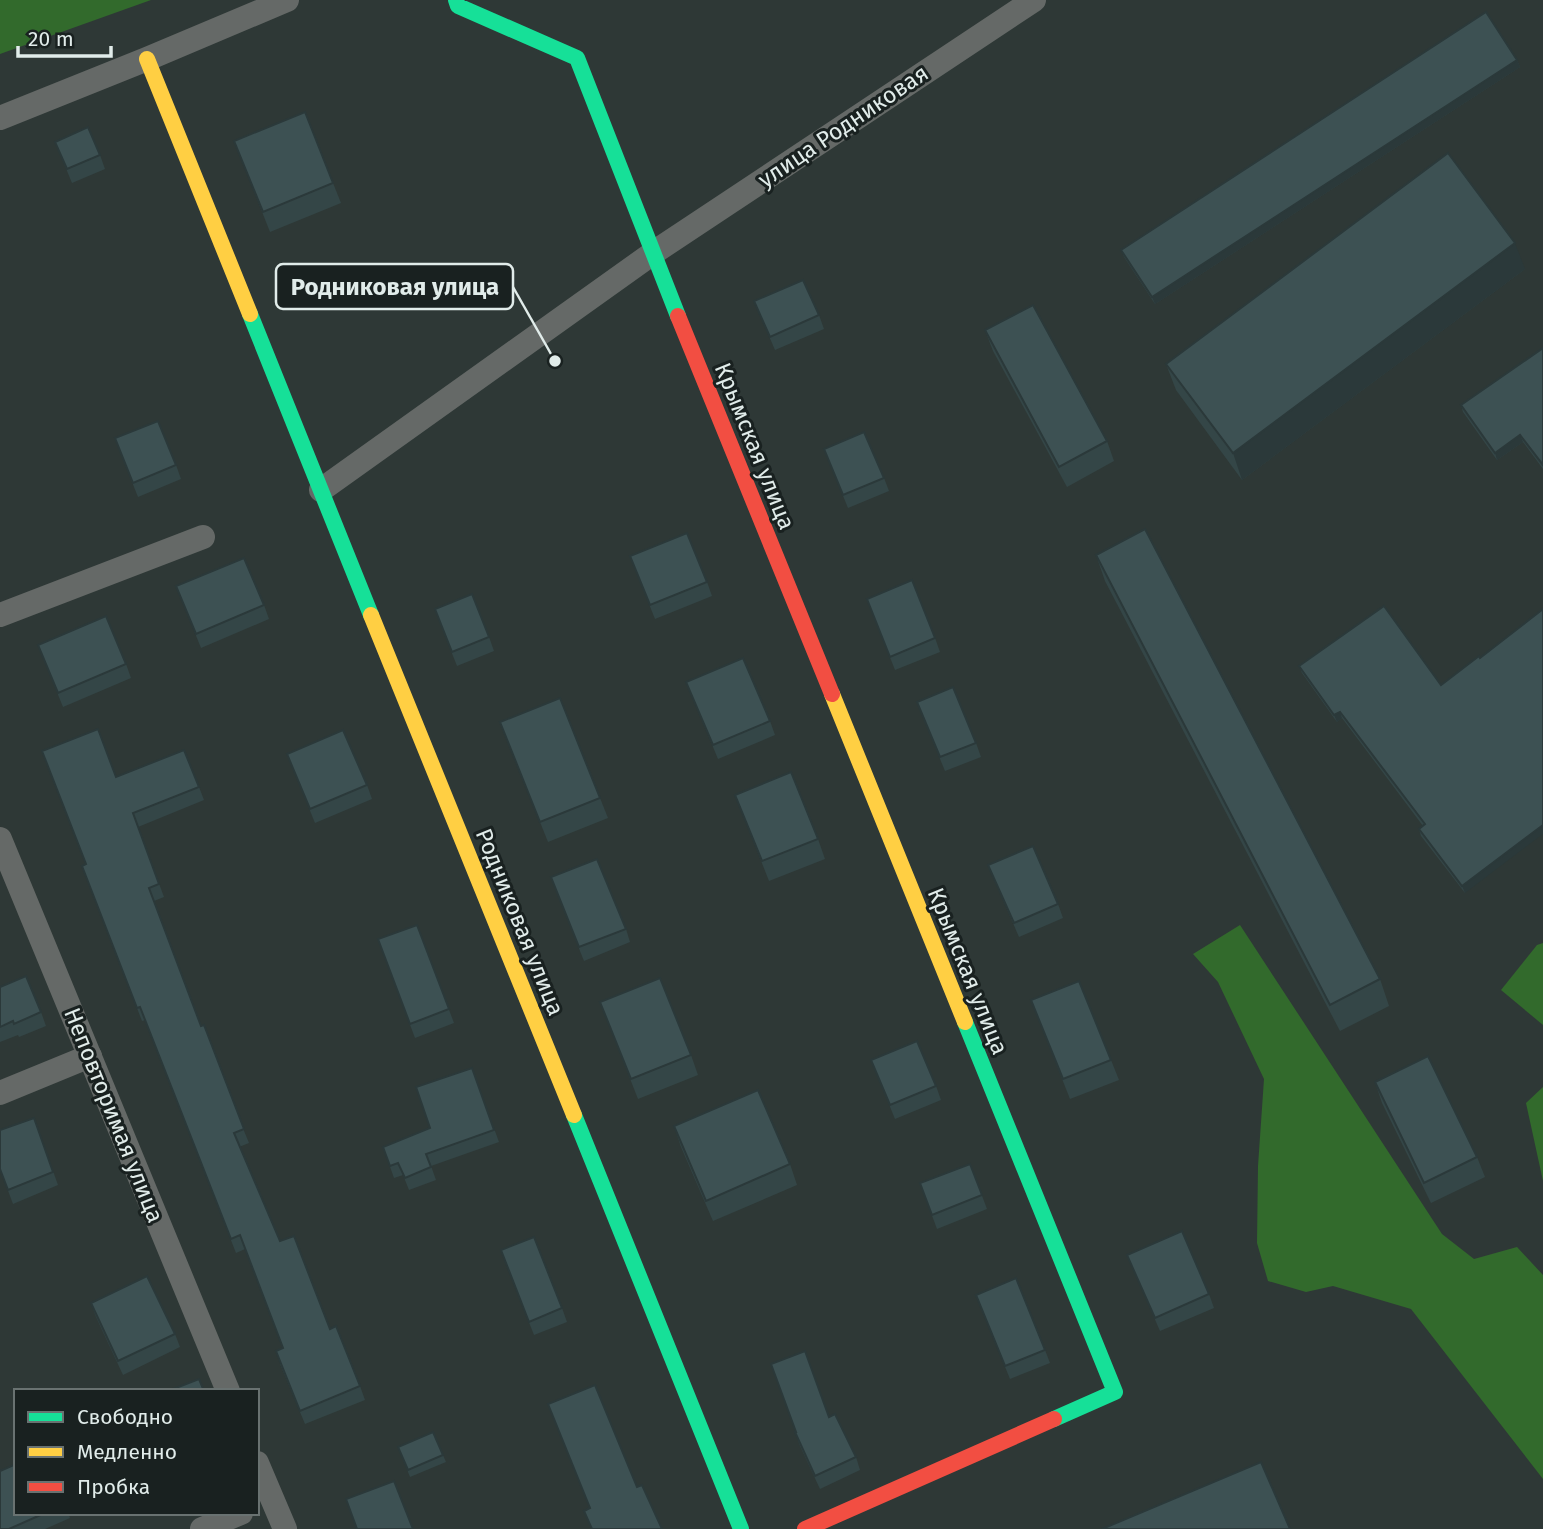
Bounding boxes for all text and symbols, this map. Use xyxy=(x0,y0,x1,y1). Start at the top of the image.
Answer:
scale bar xyxy=(18,14,110,58)
text: 20 m xyxy=(28,26,74,52)
street label: улица Родниковая xyxy=(753,59,933,193)
callout: Родниковая улица xyxy=(276,264,513,309)
text: Родниковая улица xyxy=(291,273,499,301)
street label: Крымская улица xyxy=(709,358,801,534)
street label: Родниковая улица xyxy=(470,824,570,1020)
street label: Крымская улица xyxy=(922,883,1014,1059)
street label: Неповторимая улица xyxy=(58,1004,170,1226)
legend xyxy=(14,1389,259,1515)
text: Свободно xyxy=(77,1404,173,1430)
text: Медленно xyxy=(77,1439,177,1465)
text: Пробка xyxy=(77,1474,150,1500)

